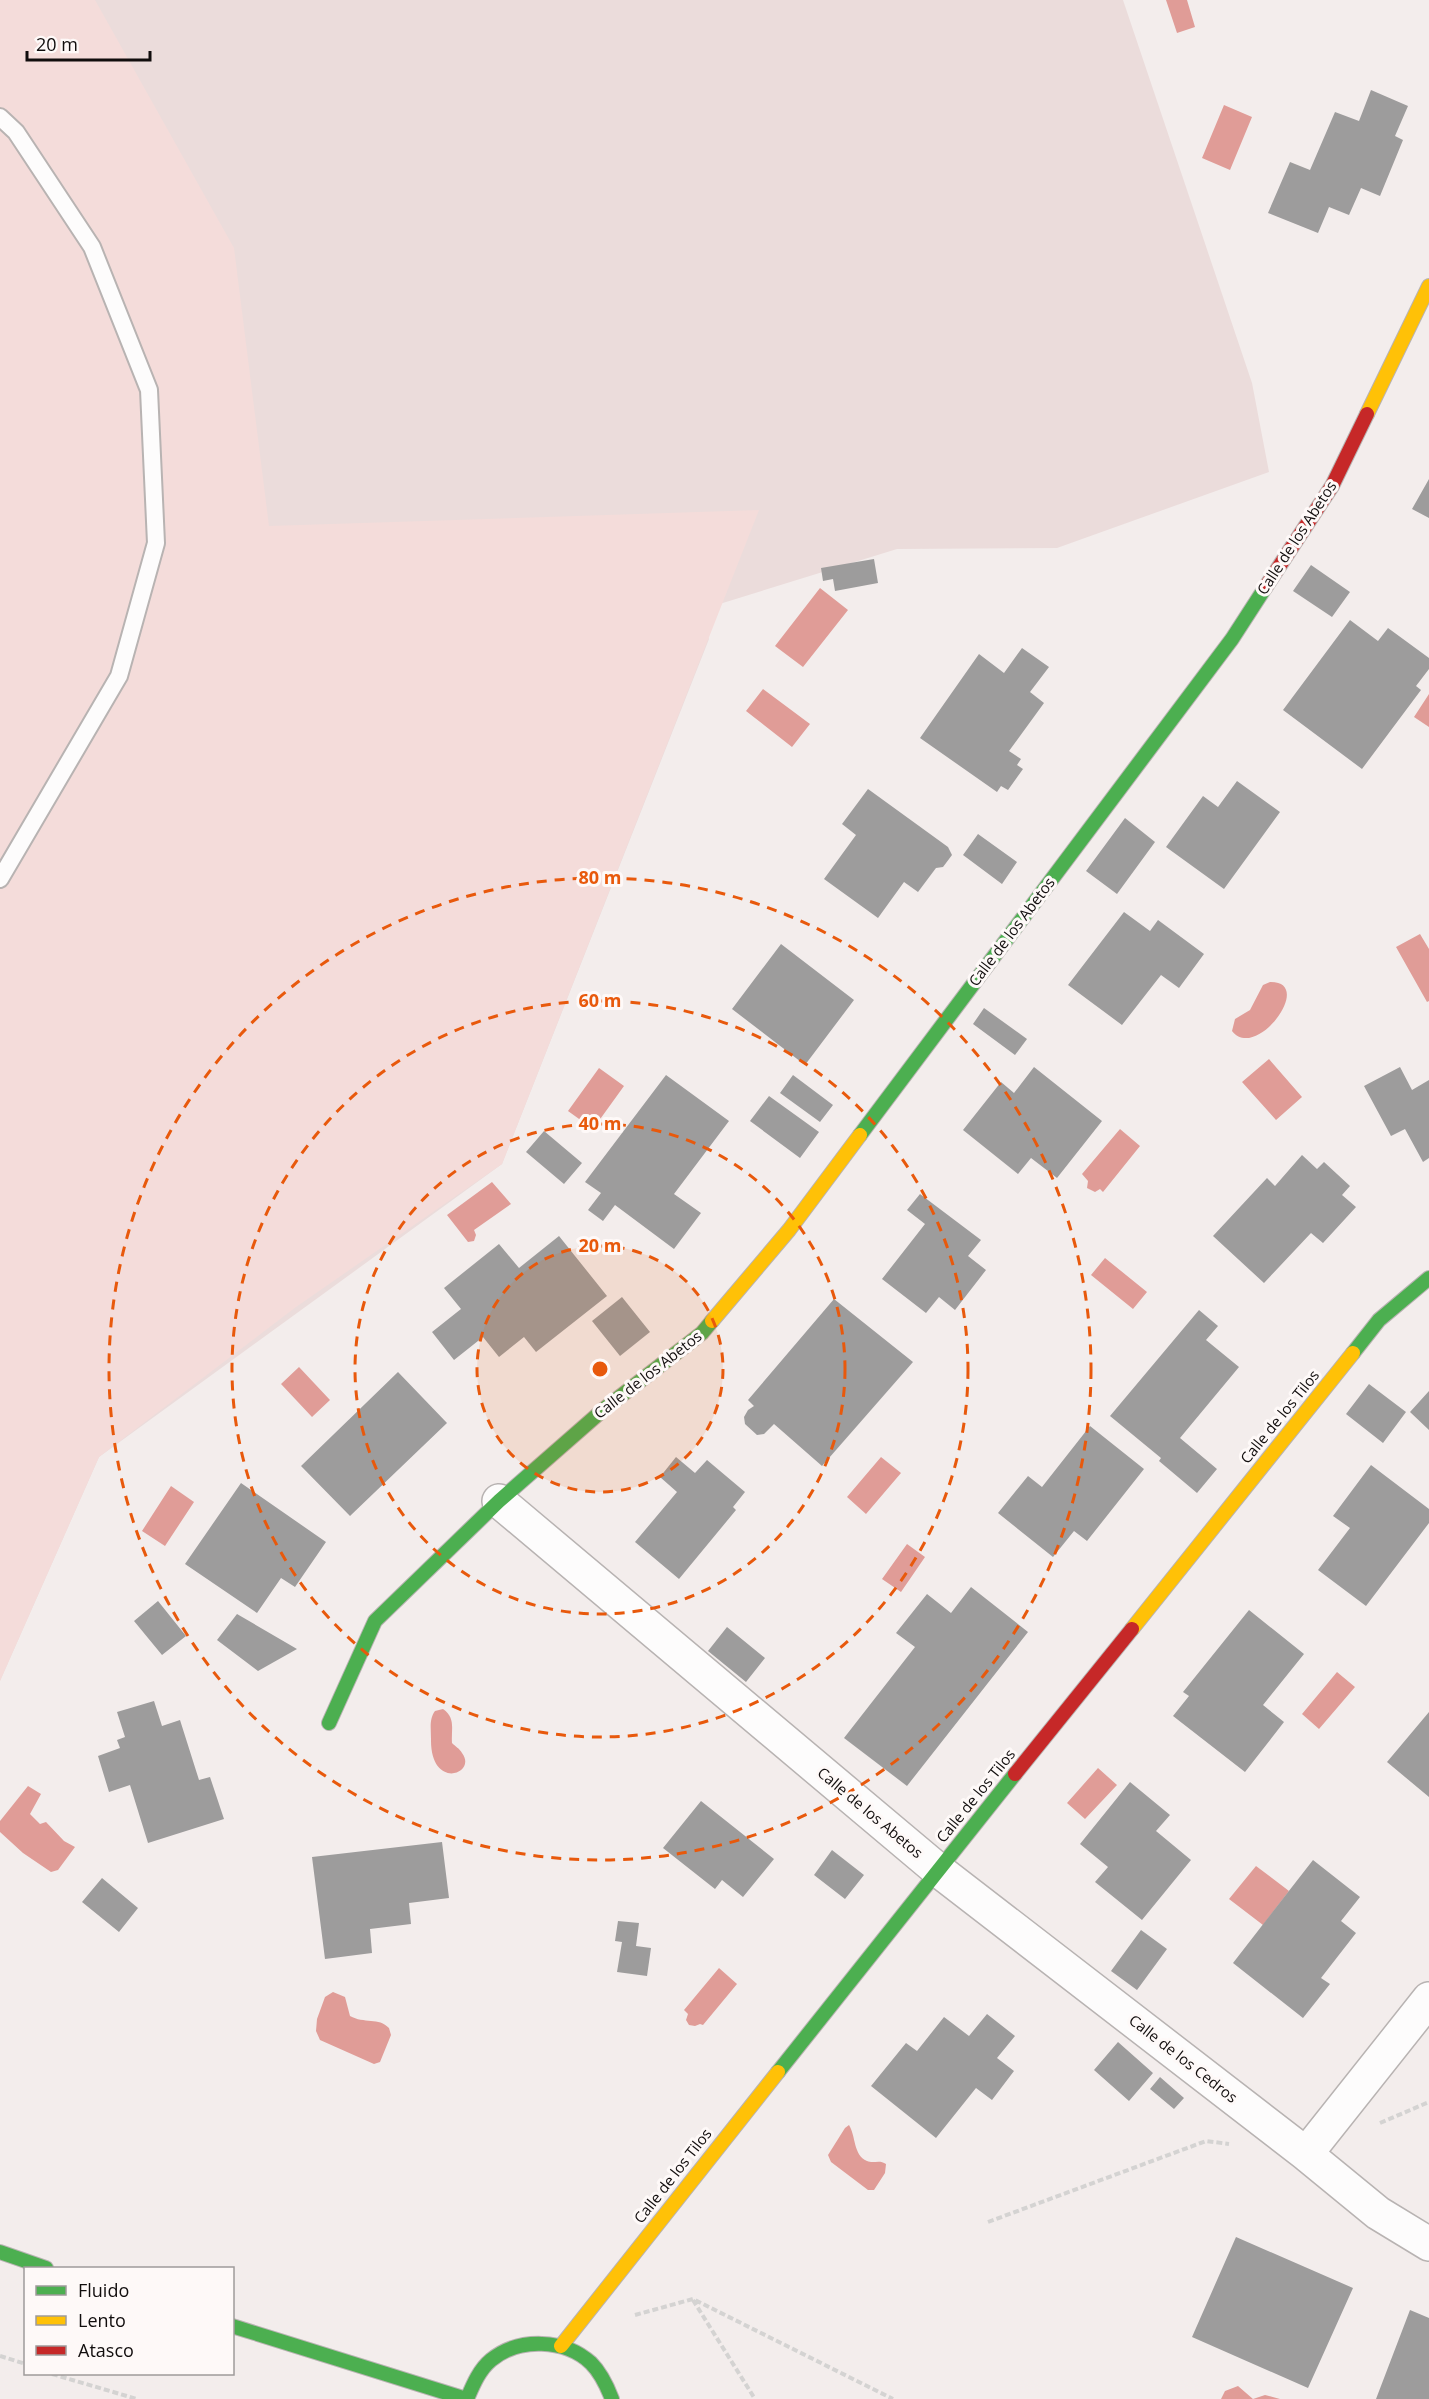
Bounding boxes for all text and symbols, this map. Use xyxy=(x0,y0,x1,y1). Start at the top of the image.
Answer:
scale bar xyxy=(27,24,150,62)
text: 20 m xyxy=(36,32,78,56)
street label: Calle de los Abetos xyxy=(1252,477,1340,598)
text: 80 m xyxy=(579,865,621,889)
street label: Calle de los Abetos xyxy=(964,873,1059,990)
text: 60 m xyxy=(579,988,621,1012)
text: 40 m xyxy=(579,1111,621,1135)
text: 20 m xyxy=(579,1233,621,1257)
street label: Calle de los Abetos xyxy=(589,1326,705,1423)
centre of rings xyxy=(590,1359,610,1379)
street label: Calle de los Tilos xyxy=(1235,1365,1323,1467)
street label: Calle de los Tilos xyxy=(931,1744,1019,1846)
street label: Calle de los Abetos xyxy=(814,1762,927,1862)
street label: Calle de los Cedros xyxy=(1125,2010,1242,2107)
street label: Calle de los Tilos xyxy=(629,2124,716,2227)
legend xyxy=(24,2267,234,2375)
text: Fluido xyxy=(78,2278,129,2302)
text: Lento xyxy=(78,2308,126,2332)
text: Atasco xyxy=(78,2338,134,2362)

